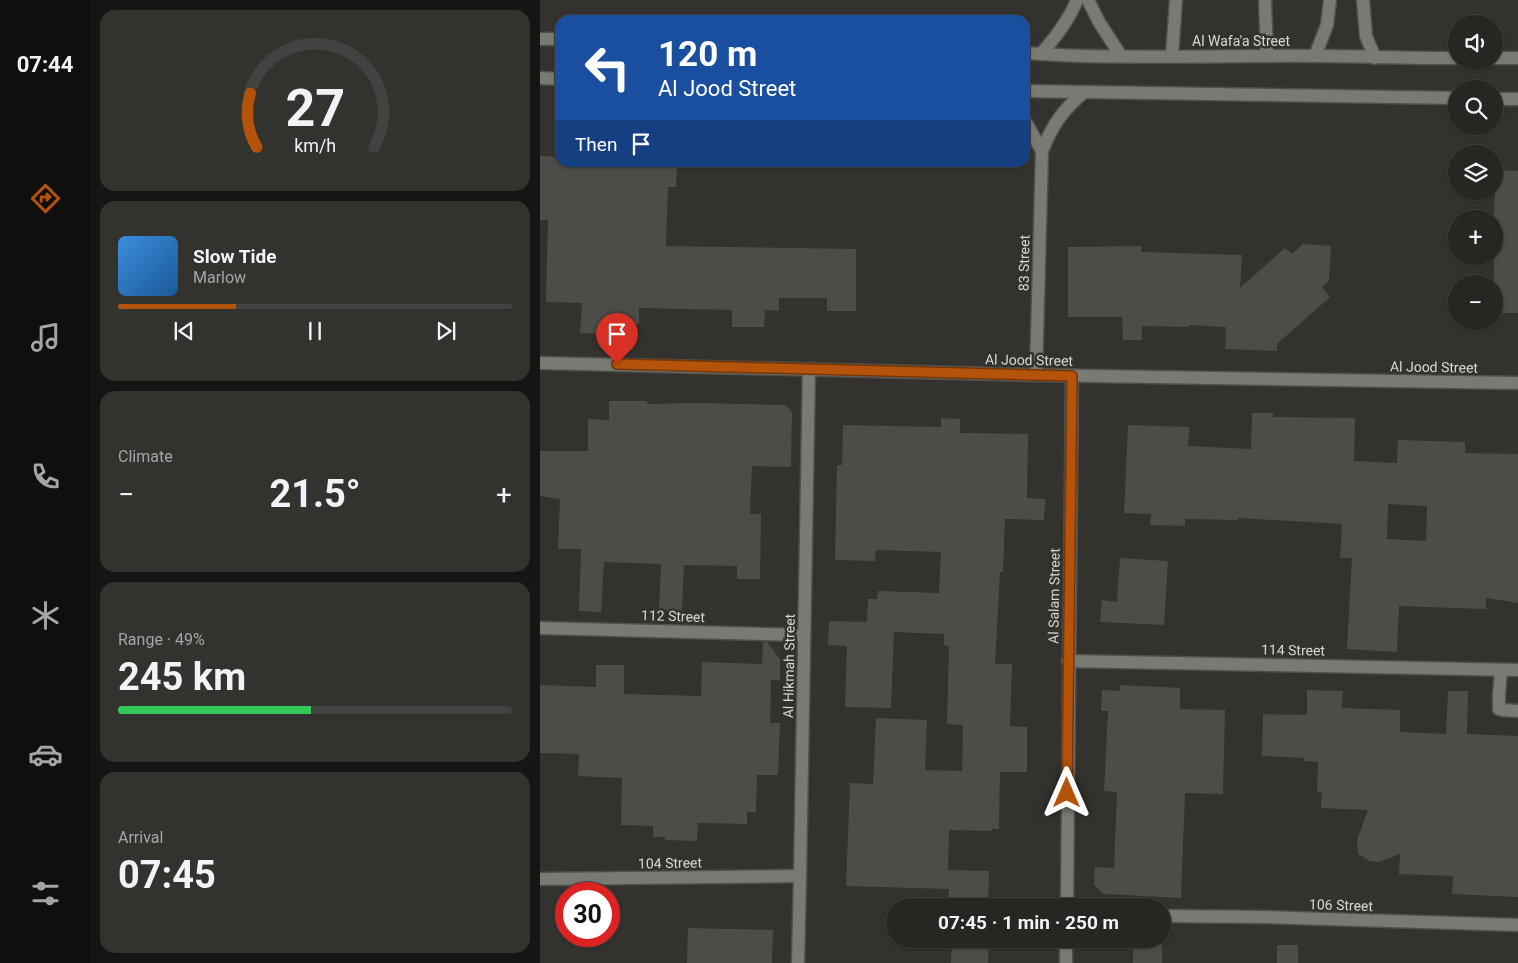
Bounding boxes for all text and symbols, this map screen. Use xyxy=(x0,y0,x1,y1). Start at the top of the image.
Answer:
map controls xyxy=(1448,15,1503,330)
button: sound xyxy=(1448,15,1503,70)
street label: Al Wafa'a Street xyxy=(1192,33,1290,49)
text: 120 m xyxy=(658,34,757,75)
icon: left xyxy=(575,35,640,100)
text: 07:44 xyxy=(17,52,73,77)
text: Al Jood Street xyxy=(658,76,796,101)
text: 27 xyxy=(285,78,345,139)
button: search xyxy=(1448,80,1503,135)
icon: arrive xyxy=(627,130,655,158)
text: Then xyxy=(575,133,617,156)
text: km/h xyxy=(294,135,336,156)
button: layers xyxy=(1448,145,1503,200)
icon: directions xyxy=(28,181,63,216)
button: + xyxy=(1448,210,1503,265)
street label: 83 Street xyxy=(1016,234,1032,291)
text: Slow Tide xyxy=(193,245,276,268)
text: Marlow xyxy=(193,268,246,287)
button: − xyxy=(1448,275,1503,330)
pin xyxy=(596,313,638,364)
icon: previous xyxy=(170,317,198,345)
icon: pause xyxy=(301,317,329,345)
icon: next xyxy=(432,317,460,345)
icon: music xyxy=(28,320,63,355)
icon: arrive xyxy=(603,320,631,348)
street label: Al Jood Street xyxy=(985,351,1074,369)
street label: Al Jood Street xyxy=(1390,358,1479,376)
text: Climate xyxy=(118,447,173,466)
icon: phone xyxy=(28,459,63,494)
text: 21.5° xyxy=(269,472,361,516)
text: − xyxy=(118,478,134,511)
text: + xyxy=(496,478,512,511)
street label: Al Salam Street xyxy=(1045,548,1063,644)
icon: climate xyxy=(28,598,63,633)
street label: 112 Street xyxy=(641,607,706,625)
street label: Al Hikmah Street xyxy=(780,613,798,718)
text: Range · 49% xyxy=(118,630,205,649)
street label: 114 Street xyxy=(1261,641,1326,659)
text: 245 km xyxy=(118,655,246,699)
icon: car xyxy=(28,737,63,772)
position arrow xyxy=(1040,766,1092,818)
text: Arrival xyxy=(118,828,163,847)
text: 07:45 xyxy=(118,853,216,897)
street label: 104 Street xyxy=(638,854,703,872)
icon: filters xyxy=(28,876,63,911)
speed limit sign: 30 xyxy=(555,882,620,947)
street label: 106 Street xyxy=(1309,896,1374,914)
text: 07:45 · 1 min · 250 m xyxy=(938,911,1119,934)

